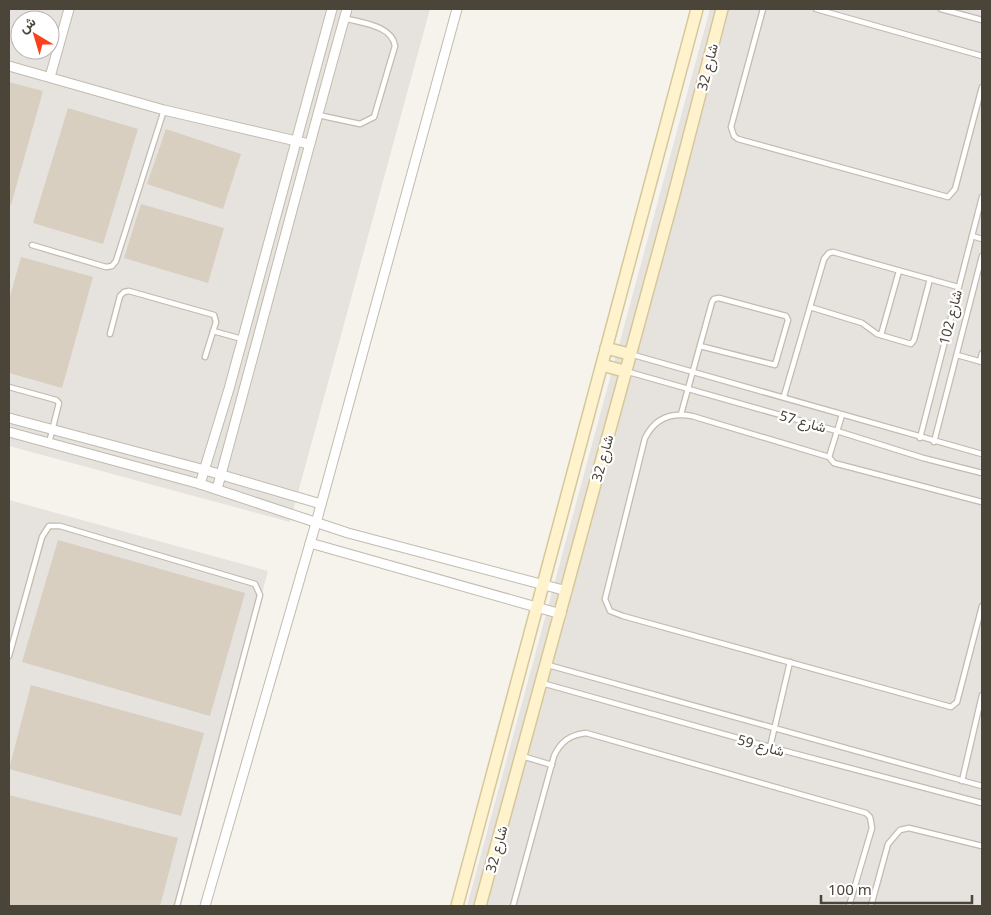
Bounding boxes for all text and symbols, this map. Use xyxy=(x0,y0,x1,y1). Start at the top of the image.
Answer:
north arrow xyxy=(10,10,60,60)
text: ش xyxy=(14,12,39,37)
street label: شارع 32 xyxy=(692,41,724,93)
street label: شارع 102 xyxy=(934,288,968,347)
street label: شارع 57 xyxy=(777,405,829,439)
street label: شارع 32 xyxy=(587,432,619,484)
street label: شارع 59 xyxy=(735,730,787,762)
street label: شارع 32 xyxy=(481,823,513,875)
scale bar xyxy=(821,872,972,904)
text: 100 m xyxy=(828,879,872,899)

